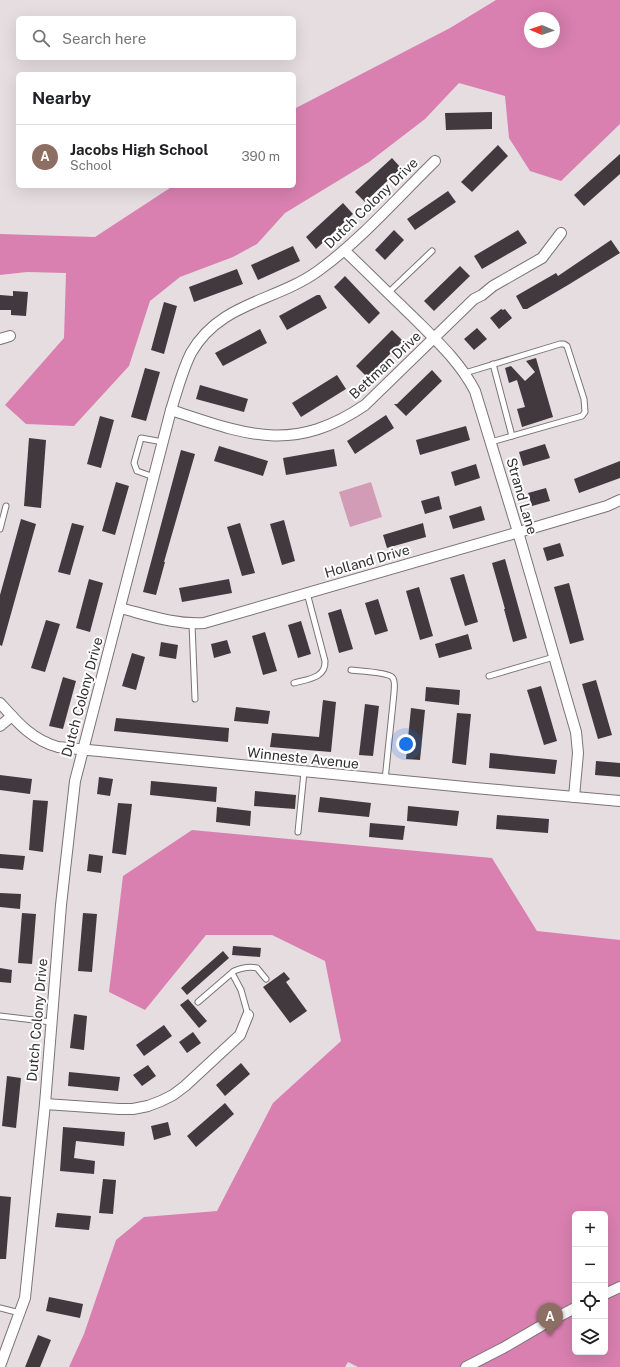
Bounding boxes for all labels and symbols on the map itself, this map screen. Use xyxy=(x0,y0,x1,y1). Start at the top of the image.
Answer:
north arrow xyxy=(524,12,560,48)
street label: Dutch Colony Drive xyxy=(321,154,421,252)
street label: Bettman Drive xyxy=(346,328,424,402)
street label: Strand Lane xyxy=(503,456,541,536)
street label: Holland Drive xyxy=(323,541,411,581)
street label: Dutch Colony Drive xyxy=(58,635,106,759)
your location xyxy=(396,734,416,754)
street label: Winneste Avenue xyxy=(246,744,360,772)
street label: Dutch Colony Drive xyxy=(24,958,50,1082)
pin: A xyxy=(537,1303,563,1336)

